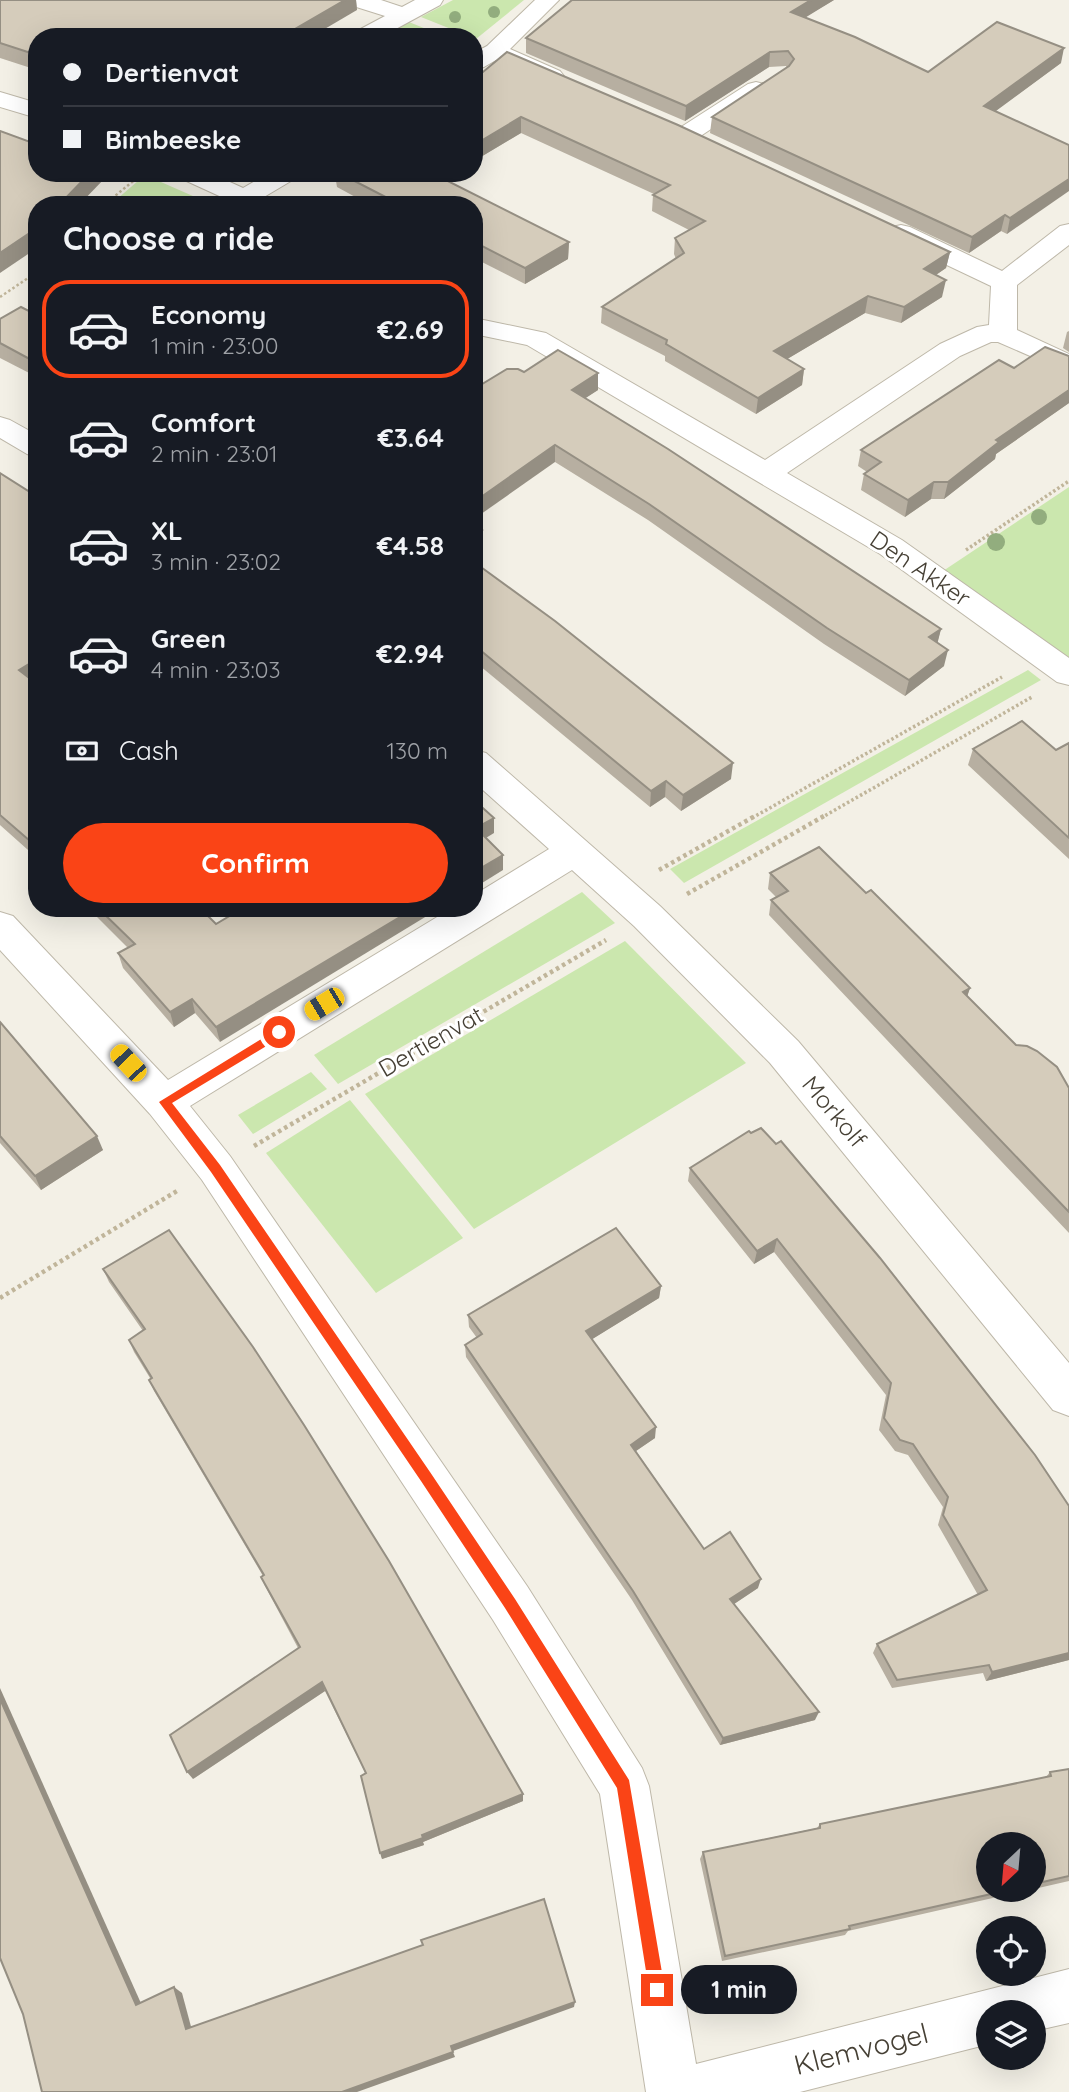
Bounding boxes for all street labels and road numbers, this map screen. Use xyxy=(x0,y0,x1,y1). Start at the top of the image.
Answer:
street label: Den Akker xyxy=(865,524,977,613)
street label: Dertienvat xyxy=(373,999,488,1083)
street label: Morkolf xyxy=(796,1069,874,1154)
street label: Klemvogel xyxy=(790,2015,932,2082)

